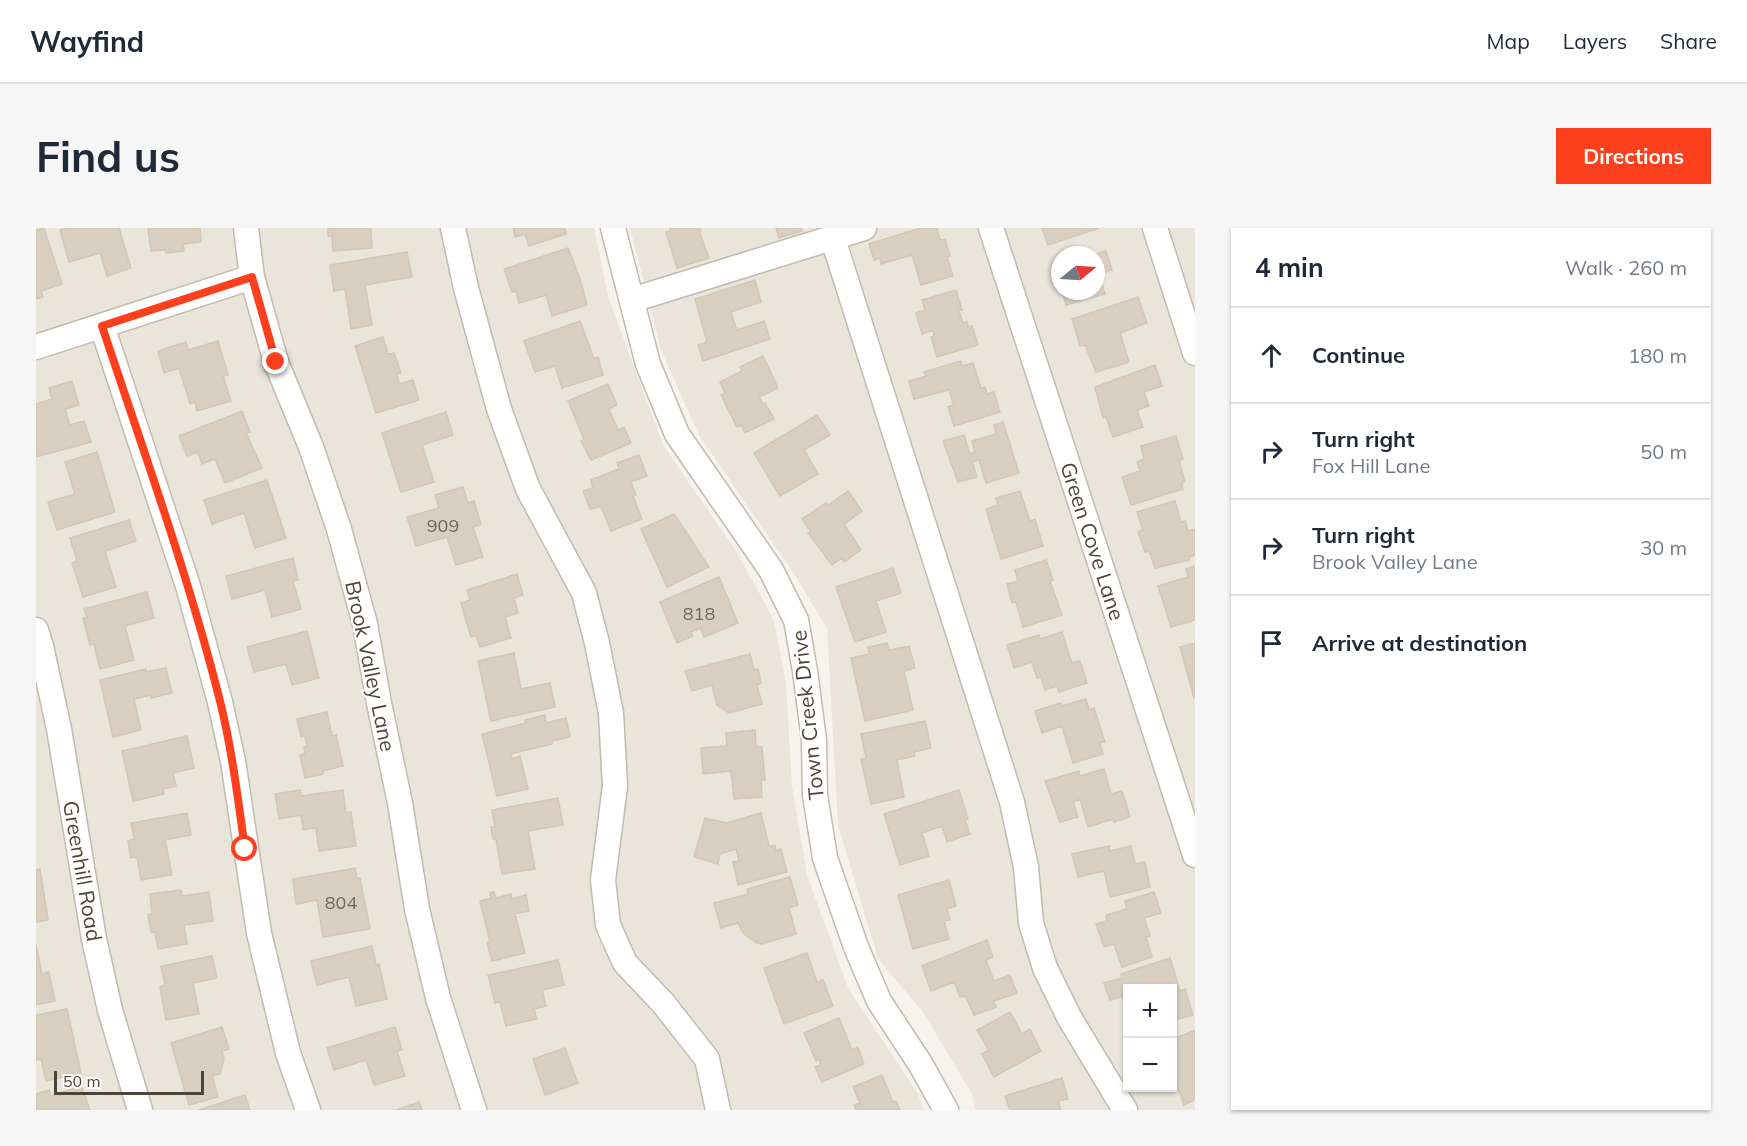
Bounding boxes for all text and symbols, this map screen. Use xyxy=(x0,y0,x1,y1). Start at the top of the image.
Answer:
text: Wayfind xyxy=(30,24,144,59)
text: Map xyxy=(1487,28,1530,54)
text: Layers xyxy=(1563,28,1627,54)
text: Share xyxy=(1660,28,1717,54)
button: Directions xyxy=(1556,128,1711,184)
text: Find us xyxy=(36,130,180,183)
north arrow xyxy=(1051,246,1105,300)
text: 4 min xyxy=(1255,251,1324,284)
text: Walk · 260 m xyxy=(1565,255,1687,280)
icon: ahead xyxy=(1255,339,1288,372)
text: Continue xyxy=(1312,341,1405,369)
text: 180 m xyxy=(1628,343,1687,368)
route end xyxy=(262,348,288,374)
text: Turn right xyxy=(1312,425,1415,453)
icon: right xyxy=(1255,435,1288,468)
text: 50 m xyxy=(1640,439,1687,464)
text: Fox Hill Lane xyxy=(1312,453,1430,478)
street label: Green Cove Lane xyxy=(1055,459,1131,623)
house number: 909 xyxy=(427,514,459,537)
text: Turn right xyxy=(1312,521,1415,549)
icon: right xyxy=(1255,531,1288,564)
text: 30 m xyxy=(1640,535,1687,560)
text: Brook Valley Lane xyxy=(1312,549,1478,574)
street label: Brook Valley Lane xyxy=(340,578,402,754)
house number: 818 xyxy=(683,602,715,625)
icon: arrive xyxy=(1255,627,1288,660)
street label: Town Creek Drive xyxy=(785,629,829,801)
text: Arrive at destination xyxy=(1312,629,1527,657)
street label: Greenhill Road xyxy=(58,799,108,943)
route start xyxy=(231,835,257,861)
house number: 804 xyxy=(325,891,357,914)
map controls xyxy=(1123,984,1177,1092)
button: + xyxy=(1123,984,1177,1038)
button: − xyxy=(1123,1038,1177,1092)
scale bar xyxy=(54,1068,204,1096)
text: 50 m xyxy=(63,1071,100,1091)

